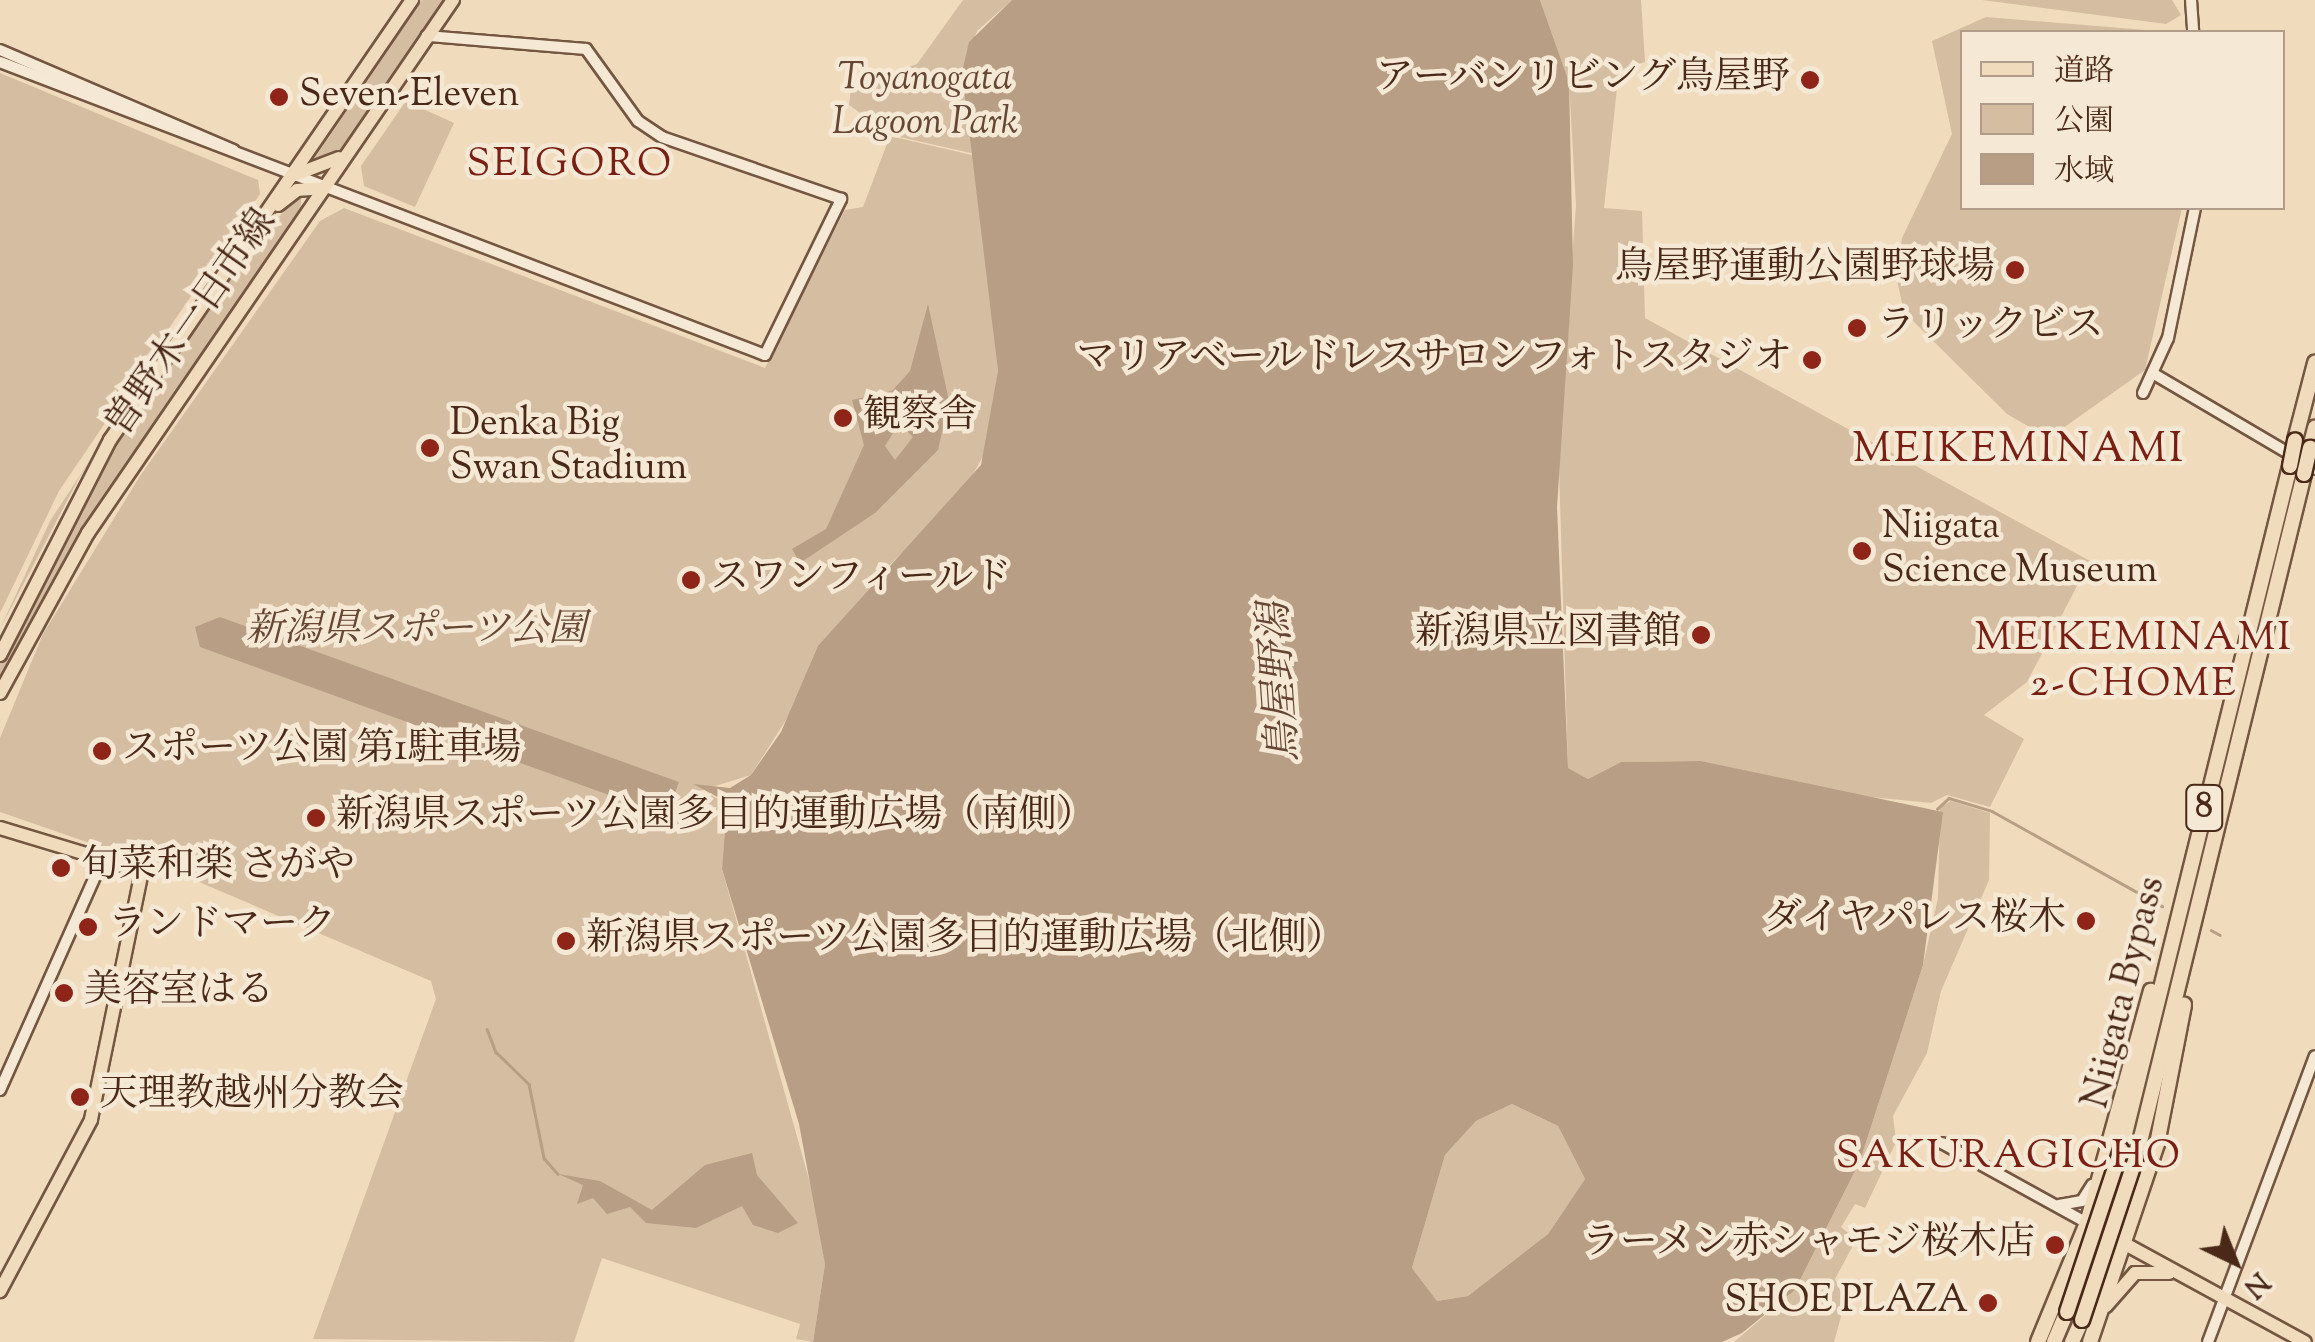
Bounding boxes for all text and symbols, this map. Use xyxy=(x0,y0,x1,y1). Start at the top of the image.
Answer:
legend xyxy=(1960,30,2285,210)
text: 道路 xyxy=(2054,51,2114,94)
place label: アーバンリビング鳥屋野 xyxy=(1373,57,1790,103)
park label: Toyanogata Lagoon Park xyxy=(832,58,1018,147)
marker: アーバンリビング鳥屋野 xyxy=(1799,69,1821,91)
place label: Seven-Eleven xyxy=(299,74,520,120)
marker: Seven-Eleven xyxy=(268,86,290,108)
text: 公園 xyxy=(2054,101,2114,144)
district label: SEIGORO xyxy=(466,142,674,190)
text: 水域 xyxy=(2054,151,2114,194)
street label: 曽野木一日市線 xyxy=(98,202,288,446)
place label: 鳥屋野運動公園野球場 xyxy=(1615,247,1995,293)
marker: 鳥屋野運動公園野球場 xyxy=(2004,259,2026,281)
place label: ラリックビス xyxy=(1877,305,2105,351)
marker: ラリックビス xyxy=(1846,317,1868,339)
place label: マリアベールドレスサロンフォトスタジオ xyxy=(1070,337,1792,383)
marker: マリアベールドレスサロンフォトスタジオ xyxy=(1801,349,1823,371)
place label: 観察舎 xyxy=(863,395,977,441)
place label: Denka Big Swan Stadium xyxy=(450,403,687,492)
marker: 観察舎 xyxy=(832,407,854,429)
district label: MEIKEMINAMI xyxy=(1853,426,2185,476)
marker: Denka Big Swan Stadium xyxy=(419,437,441,459)
place label: Niigata Science Museum xyxy=(1882,506,2157,596)
marker: Niigata Science Museum xyxy=(1851,540,1873,562)
place label: スワンフィールド xyxy=(711,557,1015,603)
marker: スワンフィールド xyxy=(680,569,702,591)
water label: 鳥屋野潟 xyxy=(1252,601,1312,763)
park label: 新潟県スポーツ公園 xyxy=(245,609,587,655)
place label: 新潟県立図書館 xyxy=(1415,612,1681,658)
district label: MEIKEMINAMI 2-CHOME xyxy=(1975,616,2293,710)
marker: 新潟県立図書館 xyxy=(1690,624,1712,646)
place label: スポーツ公園 第1駐車場 xyxy=(122,728,523,774)
marker: スポーツ公園 第1駐車場 xyxy=(91,740,113,762)
road number: 8 xyxy=(2184,778,2224,838)
place label: 新潟県スポーツ公園多目的運動広場（南側） xyxy=(336,795,1096,841)
marker: 新潟県スポーツ公園多目的運動広場（南側） xyxy=(305,807,327,829)
place label: 旬菜和楽 さがや xyxy=(81,845,355,891)
marker: 旬菜和楽 さがや xyxy=(50,857,72,879)
street label: Niigata Bypass xyxy=(2075,872,2177,1114)
place label: ダイヤパレス桜木 xyxy=(1762,898,2066,944)
place label: ランドマーク xyxy=(108,904,336,950)
marker: ダイヤパレス桜木 xyxy=(2075,910,2097,932)
marker: ランドマーク xyxy=(77,916,99,938)
place label: 新潟県スポーツ公園多目的運動広場（北側） xyxy=(586,918,1346,964)
marker: 新潟県スポーツ公園多目的運動広場（北側） xyxy=(555,930,577,952)
place label: 美容室はる xyxy=(84,970,274,1016)
marker: 美容室はる xyxy=(53,982,75,1004)
place label: 天理教越州分教会 xyxy=(100,1074,404,1120)
marker: 天理教越州分教会 xyxy=(69,1086,91,1108)
district label: SAKURAGICHO xyxy=(1836,1134,2182,1182)
north arrow xyxy=(2185,1212,2285,1312)
place label: ラーメン赤シャモジ桜木店 xyxy=(1579,1222,2035,1268)
marker: ラーメン赤シャモジ桜木店 xyxy=(2044,1234,2066,1256)
text: N xyxy=(2234,1262,2277,1306)
place label: SHOE PLAZA xyxy=(1724,1280,1968,1326)
marker: SHOE PLAZA xyxy=(1977,1292,1999,1314)

